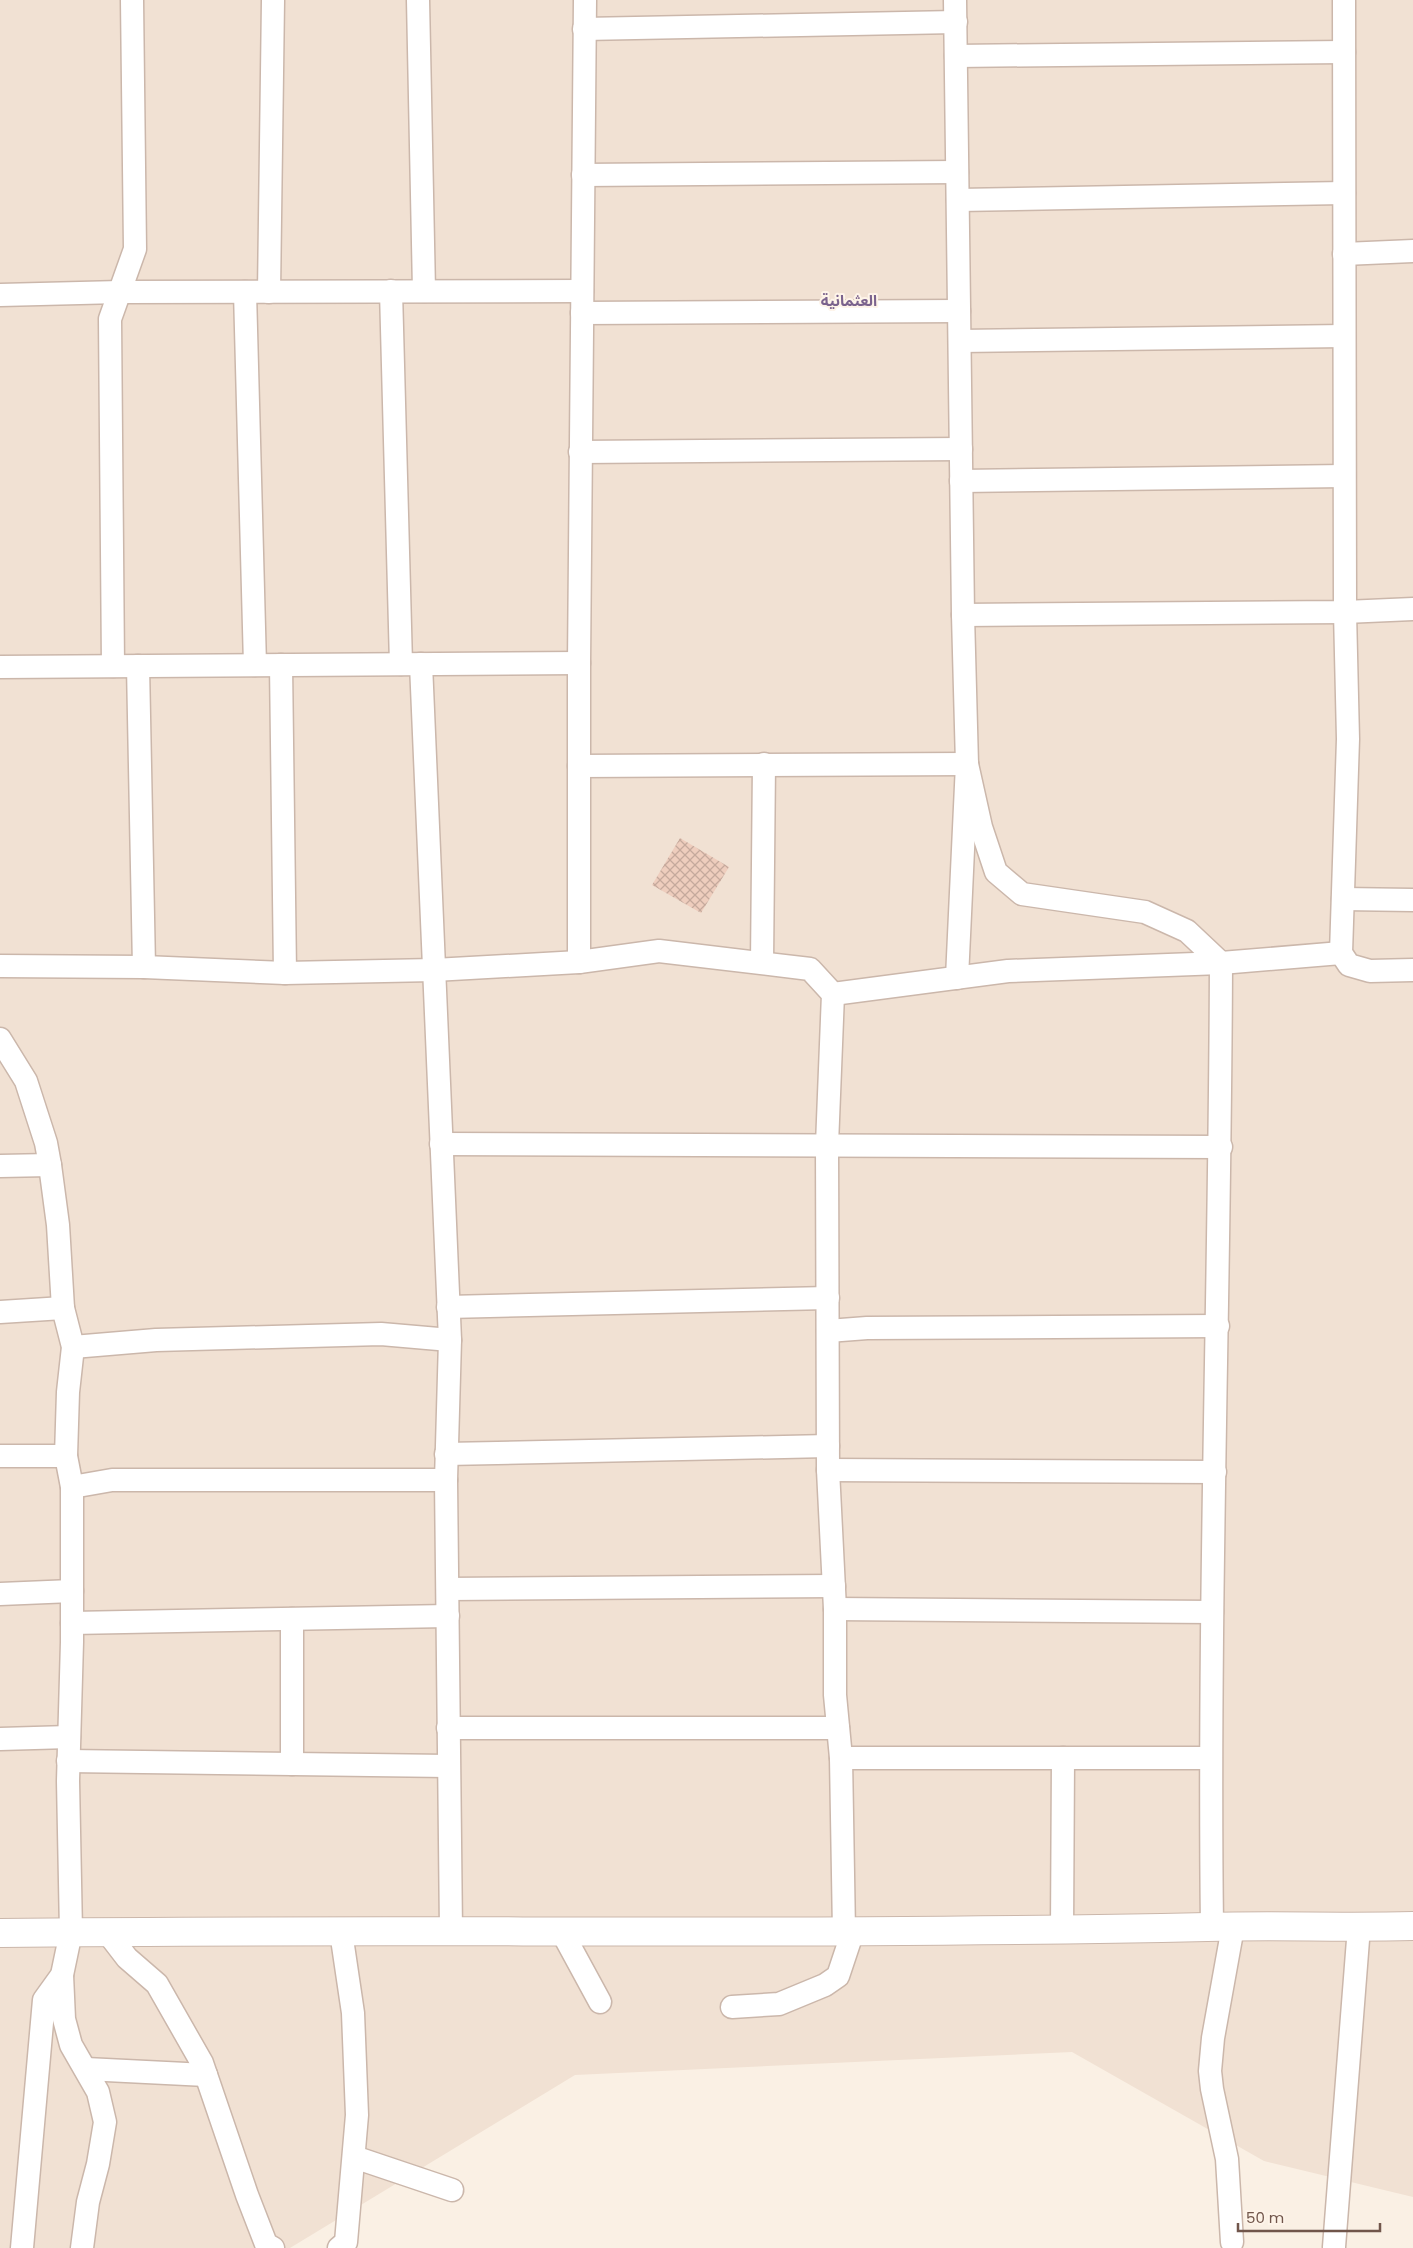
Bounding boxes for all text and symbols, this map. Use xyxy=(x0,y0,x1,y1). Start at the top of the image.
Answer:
district label: العثمانية xyxy=(821,290,877,311)
scale bar xyxy=(1238,2200,1380,2232)
text: 50 m xyxy=(1246,2207,1284,2228)

